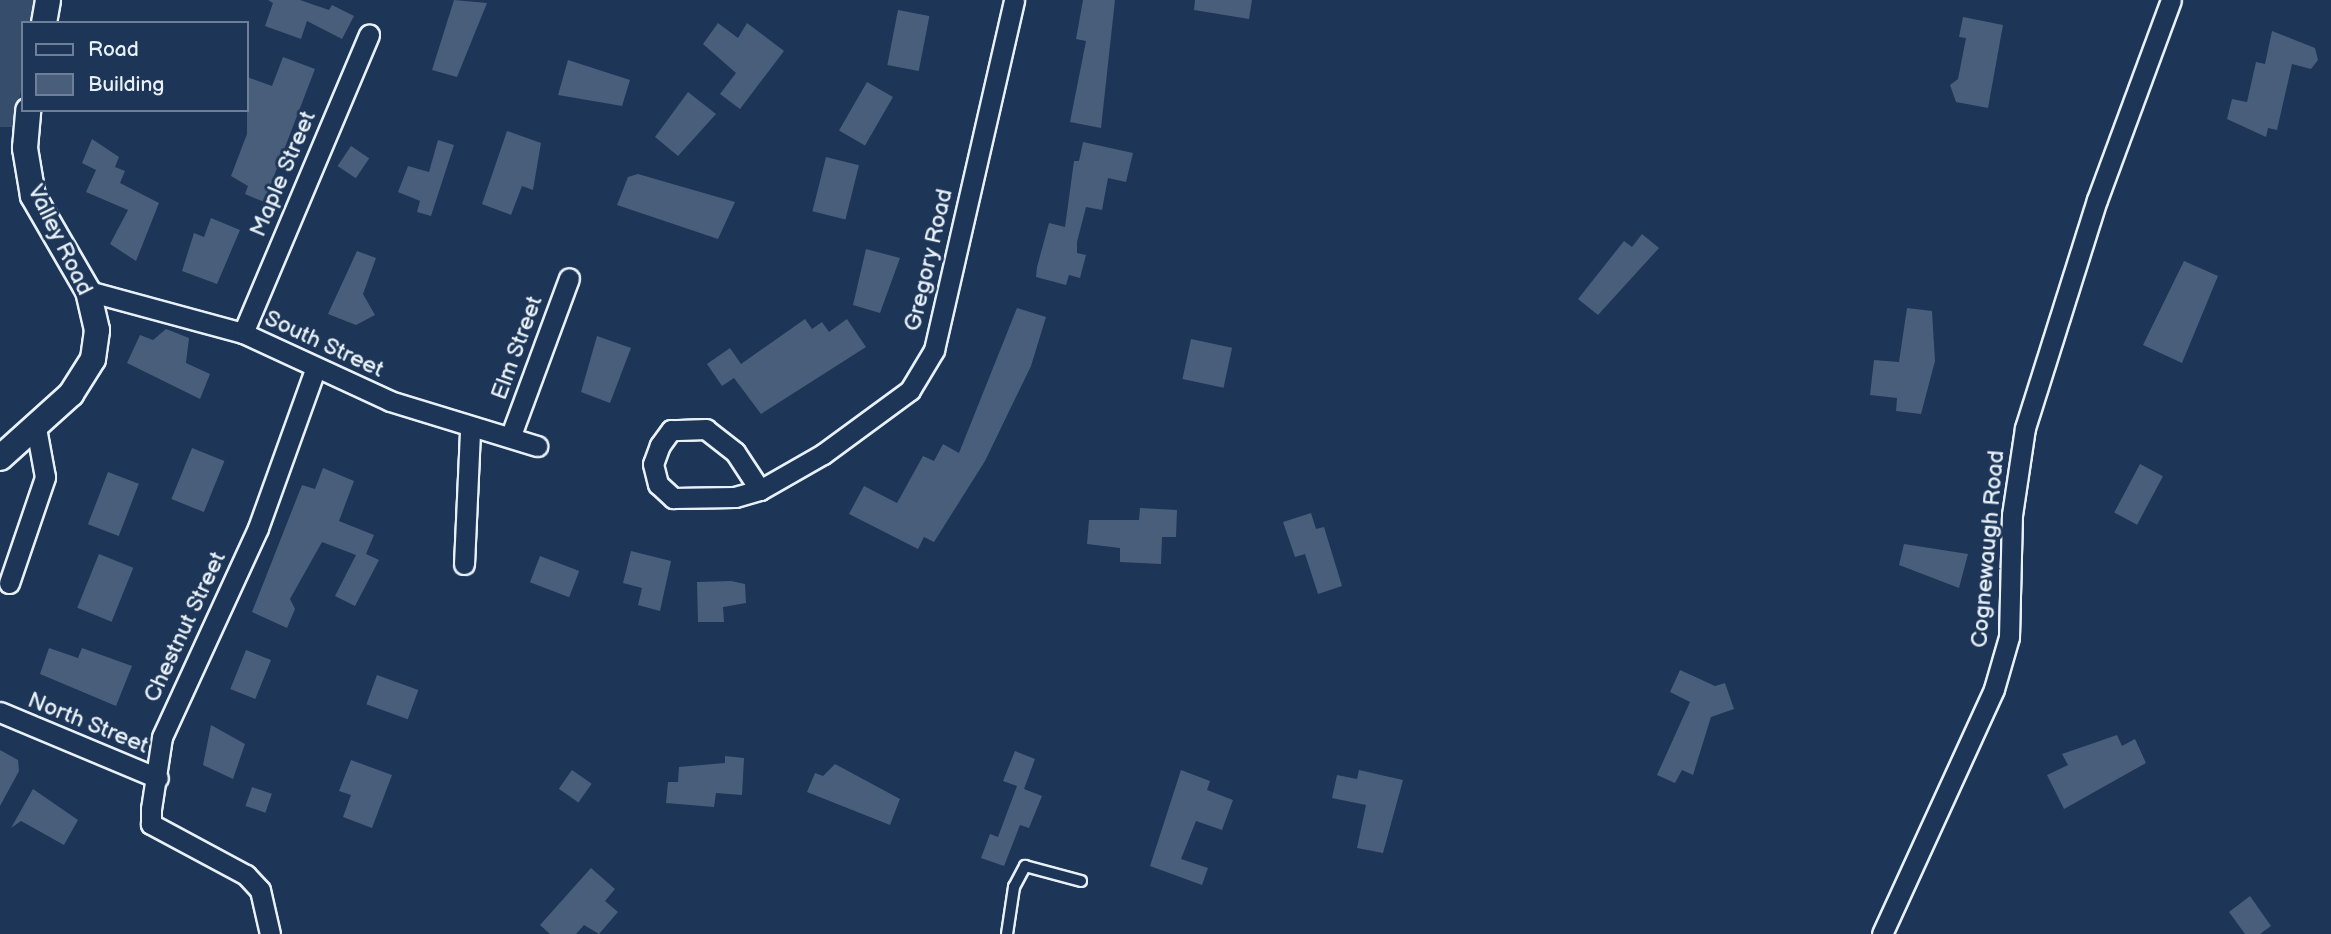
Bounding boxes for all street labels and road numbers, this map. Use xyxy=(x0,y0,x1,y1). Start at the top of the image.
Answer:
street label: Maple Street xyxy=(244,107,322,241)
street label: Valley Road xyxy=(21,179,99,301)
street label: Gregory Road xyxy=(899,185,959,335)
street label: Elm Street xyxy=(485,292,549,404)
street label: South Street xyxy=(260,304,388,384)
street label: Cognewaugh Road xyxy=(1966,449,2010,649)
street label: Chestnut Street xyxy=(138,547,232,707)
street label: North Street xyxy=(23,686,153,760)

